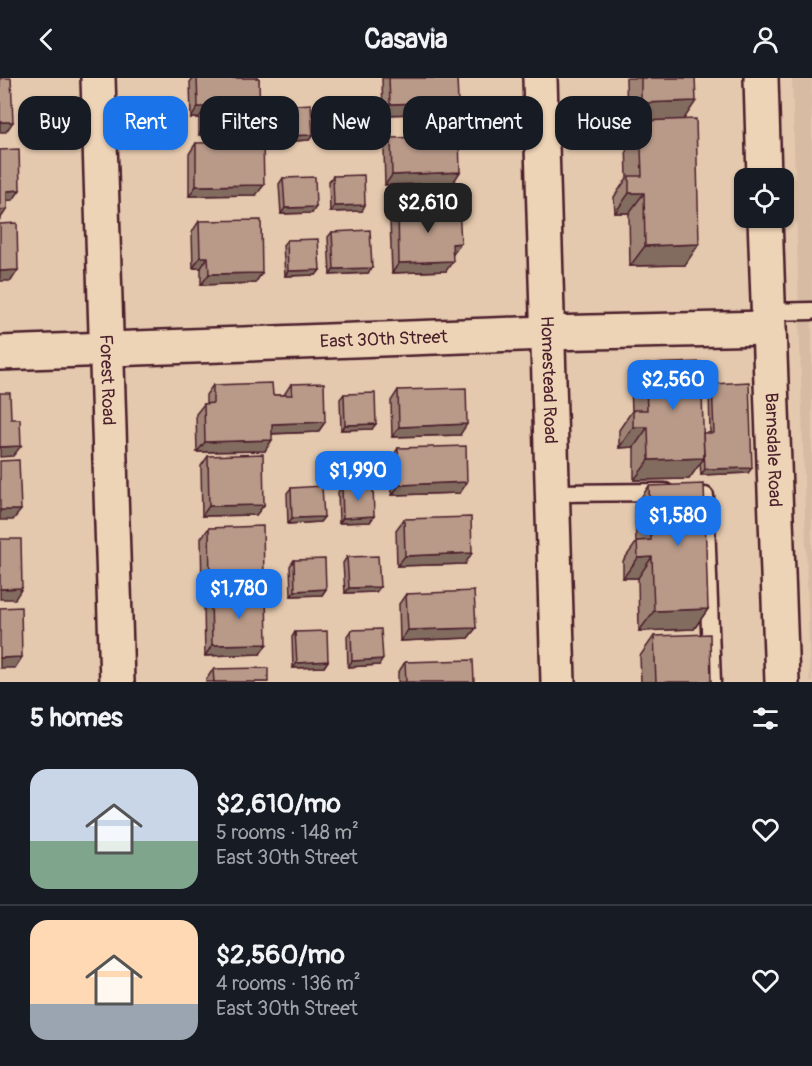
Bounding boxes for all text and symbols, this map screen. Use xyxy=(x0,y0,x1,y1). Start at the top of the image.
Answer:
icon: back xyxy=(30,23,63,56)
text: Casavia xyxy=(364,23,448,56)
icon: person xyxy=(749,23,782,56)
chip: Buy xyxy=(18,96,91,150)
chip: Rent xyxy=(103,96,188,150)
chip: Filters xyxy=(200,96,299,150)
chip: New xyxy=(311,96,391,150)
chip: Apartment xyxy=(403,96,543,150)
chip: House xyxy=(555,96,652,150)
map controls xyxy=(734,168,794,228)
button: locate xyxy=(734,168,794,228)
pin: $2,610 xyxy=(379,183,477,234)
text: $2,610 xyxy=(398,190,458,215)
street label: Homestead Road xyxy=(535,316,562,444)
street label: East 30th Street xyxy=(319,326,449,353)
street label: Forest Road xyxy=(94,334,120,426)
pin: $2,560 xyxy=(624,360,722,411)
text: $2,560 xyxy=(641,367,705,392)
street label: Barnsdale Road xyxy=(759,392,787,507)
pin: $1,990 xyxy=(309,451,407,502)
text: $1,990 xyxy=(329,458,387,483)
pin: $1,580 xyxy=(629,496,727,547)
text: $1,580 xyxy=(649,503,707,528)
pin: $1,780 xyxy=(190,569,288,620)
text: $1,780 xyxy=(210,576,268,601)
text: 5 homes xyxy=(30,702,123,734)
icon: filters xyxy=(749,702,782,735)
text: $2,610/mo xyxy=(216,788,341,820)
icon: home xyxy=(78,793,150,865)
icon: heart xyxy=(749,813,782,846)
text: 5 rooms · 148 m² xyxy=(216,820,359,845)
text: East 30th Street xyxy=(216,845,358,870)
text: $2,560/mo xyxy=(216,939,345,971)
icon: home xyxy=(78,944,150,1016)
icon: heart xyxy=(749,964,782,997)
text: 4 rooms · 136 m² xyxy=(216,971,361,996)
text: East 30th Street xyxy=(216,996,358,1021)

